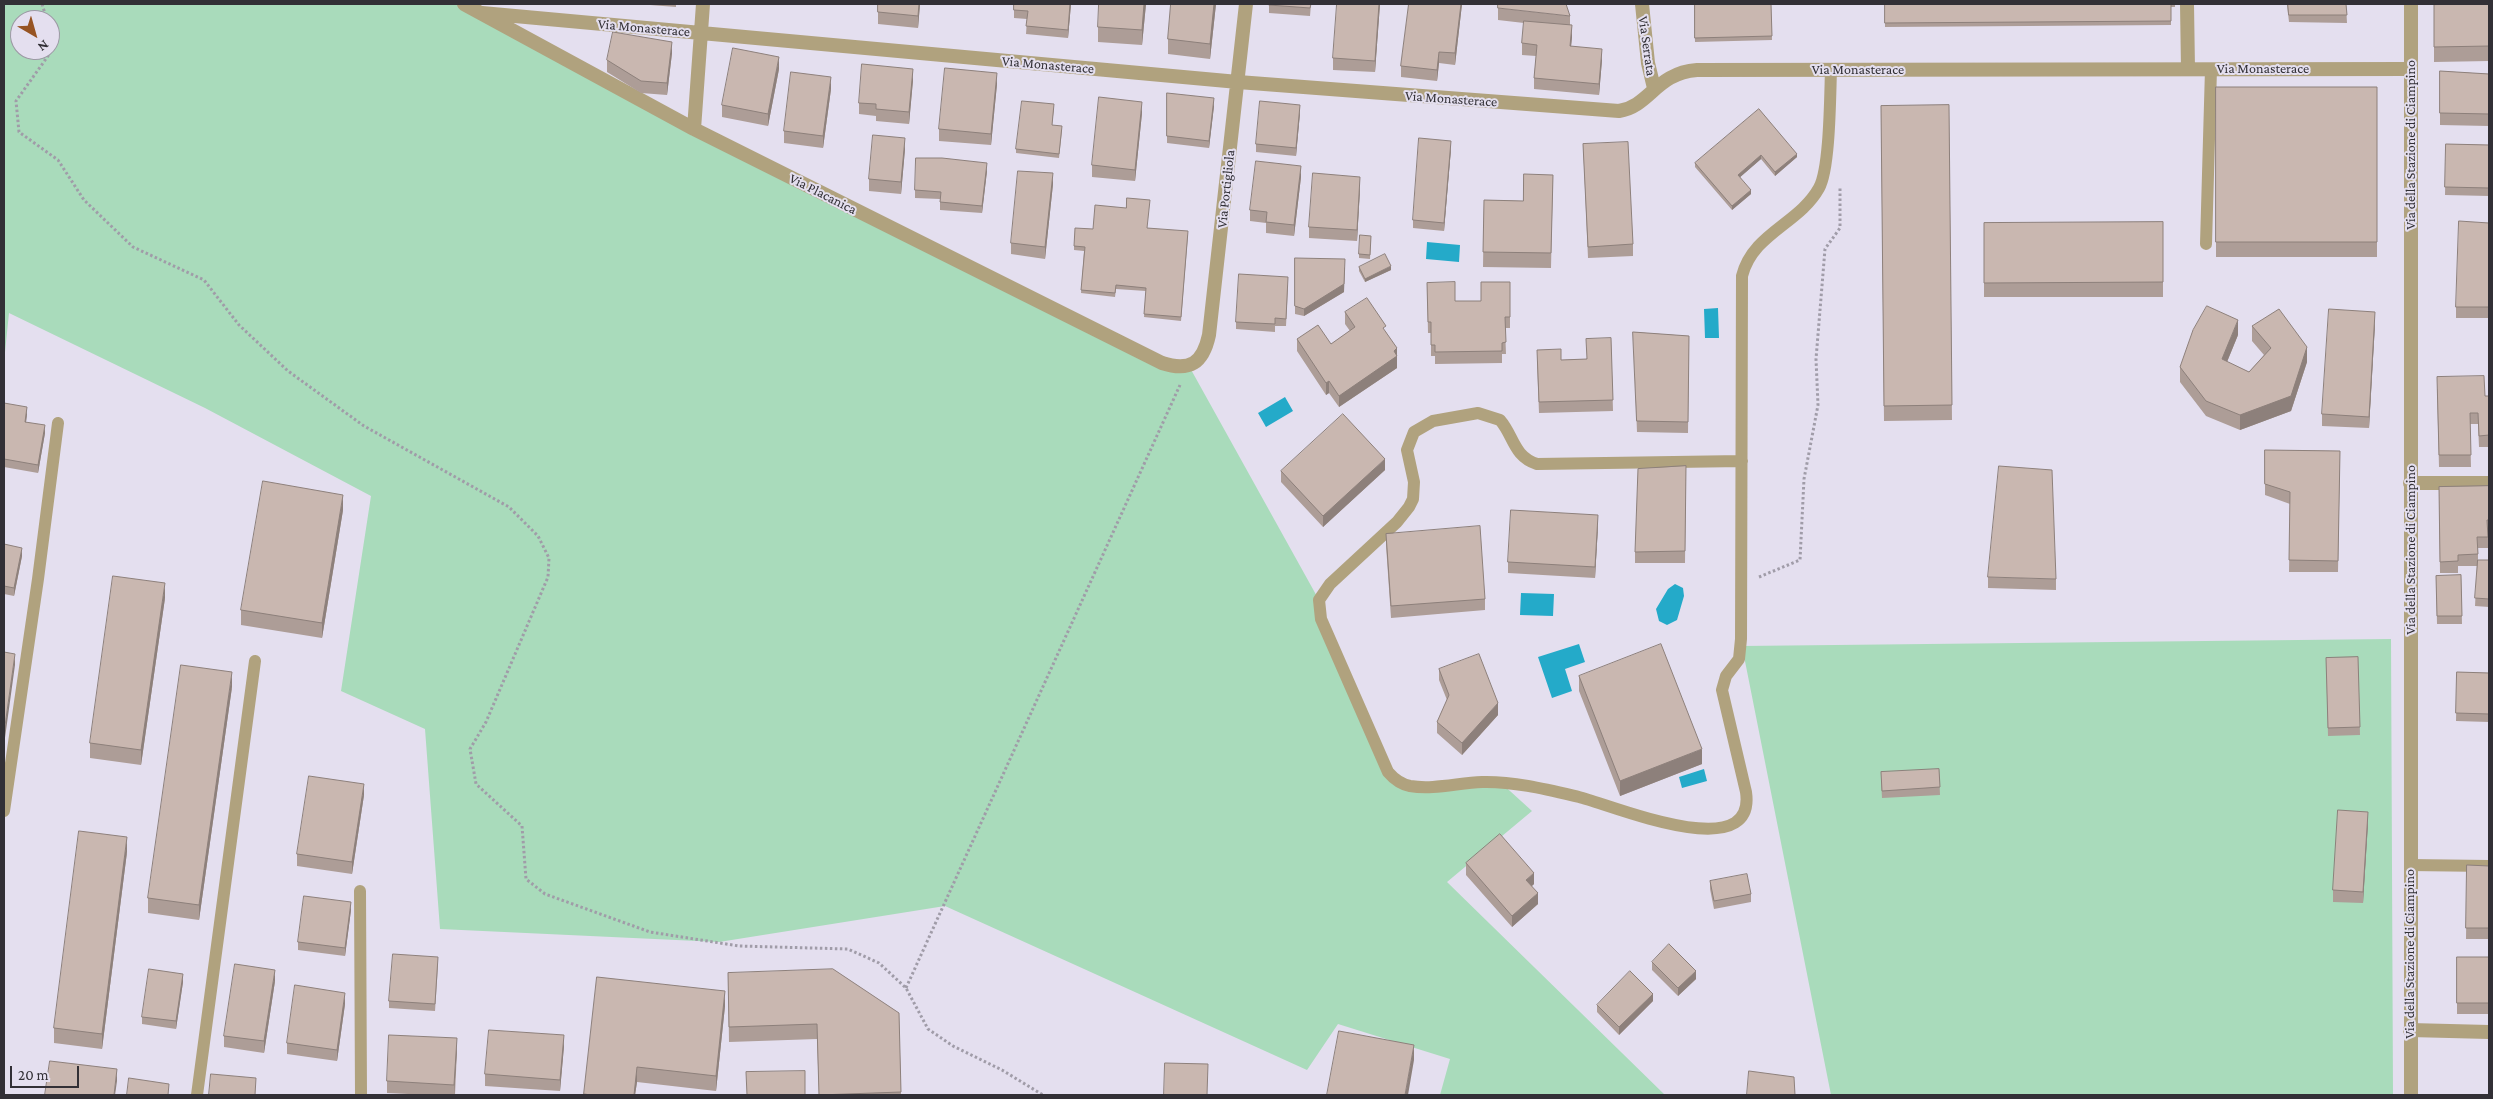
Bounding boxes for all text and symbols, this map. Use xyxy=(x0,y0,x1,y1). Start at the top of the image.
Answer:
north arrow xyxy=(10,10,60,60)
street label: Via Serrata xyxy=(1634,15,1660,77)
street label: Via Monasterace xyxy=(597,16,691,40)
text: N xyxy=(35,37,52,55)
street label: Via Monasterace xyxy=(1001,53,1095,77)
street label: Via della Stazione di Ciampino xyxy=(2403,60,2419,230)
street label: Via Monasterace xyxy=(2217,61,2309,77)
street label: Via Monasterace xyxy=(1812,62,1904,78)
street label: Via Monasterace xyxy=(1404,87,1498,111)
street label: Via Portigliola xyxy=(1214,149,1238,229)
street label: Via Placanica xyxy=(786,170,860,218)
street label: Via della Stazione di Ciampino xyxy=(2403,465,2419,635)
street label: Via della Stazione di Ciampino xyxy=(2402,869,2418,1039)
scale bar xyxy=(12,1056,81,1088)
text: 20 m xyxy=(18,1067,49,1083)

